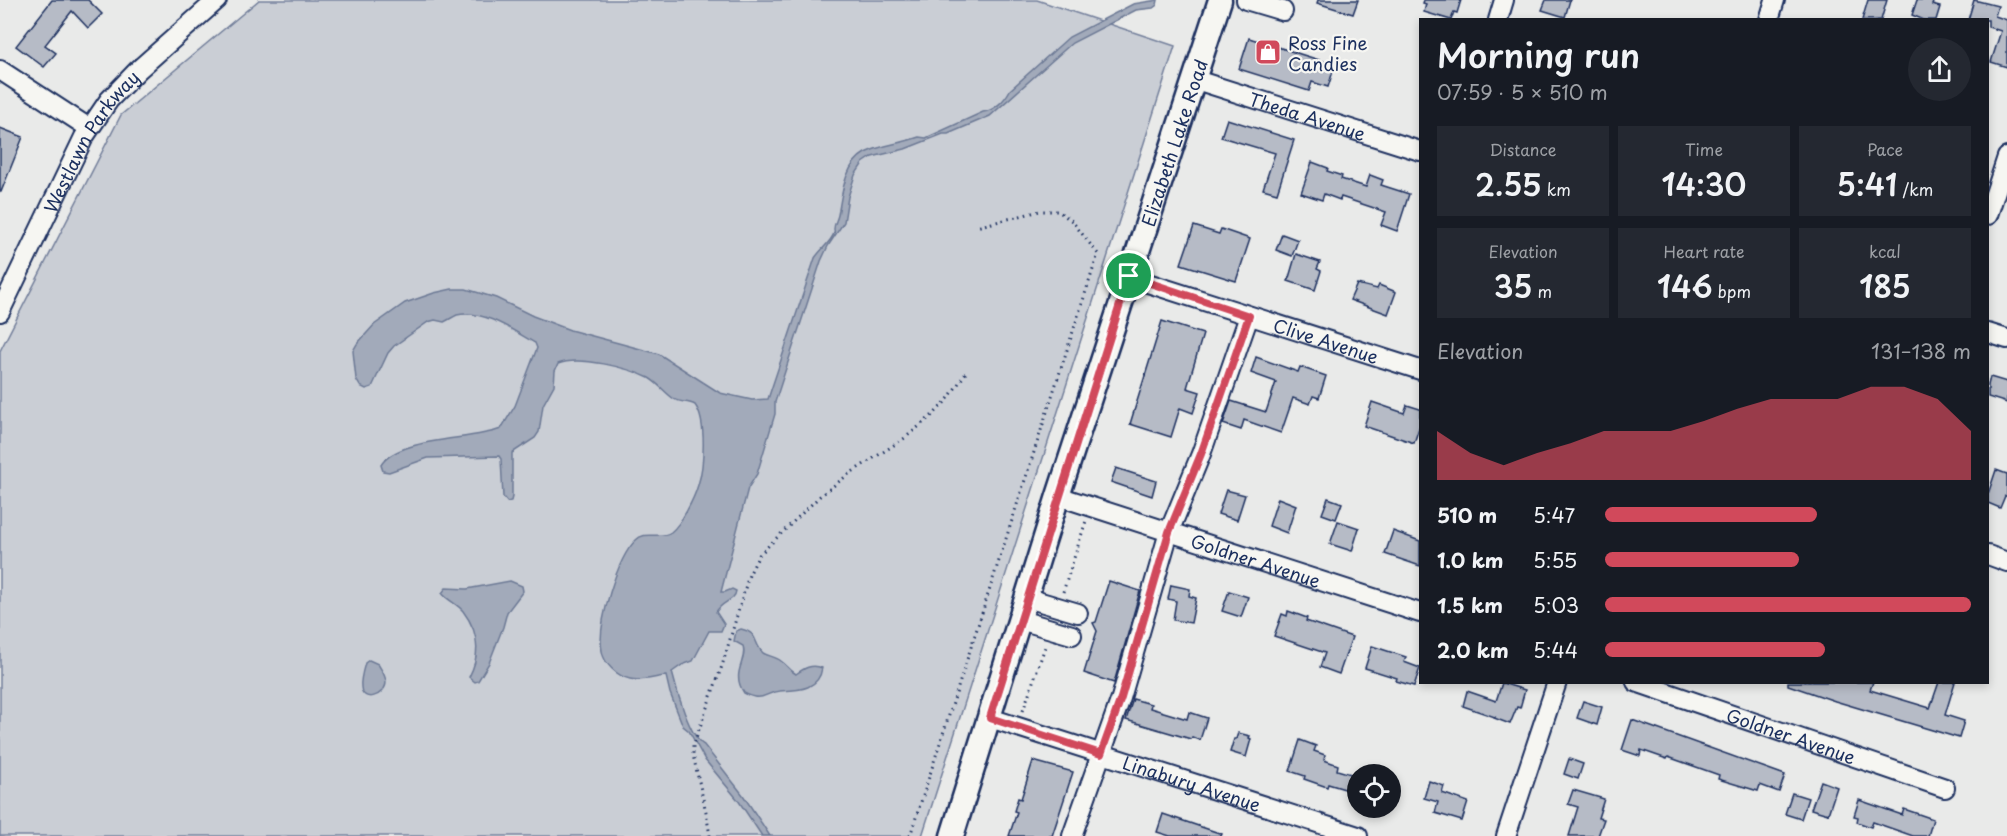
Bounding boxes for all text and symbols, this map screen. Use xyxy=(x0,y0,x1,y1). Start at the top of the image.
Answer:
place label: Ross Fine Candies xyxy=(1288,29,1368,77)
text: Morning run xyxy=(1437,29,1640,79)
shop icon: Ross Fine Candies xyxy=(1253,37,1283,67)
button: share xyxy=(1908,38,1971,101)
street label: Elizabeth Lake Road xyxy=(1134,55,1213,230)
street label: Westlawn Parkway xyxy=(36,64,145,217)
text: 07:59 · 5 × 510 m xyxy=(1437,77,1608,107)
street label: Theda Avenue xyxy=(1246,84,1369,146)
text: Distance xyxy=(1489,137,1557,161)
text: Time xyxy=(1685,137,1723,161)
text: Pace xyxy=(1867,137,1903,161)
text: 2.55 xyxy=(1475,161,1542,206)
text: 14:30 xyxy=(1662,161,1747,206)
text: 5:41 xyxy=(1837,161,1897,206)
text: km xyxy=(1542,177,1571,201)
text: /km xyxy=(1897,177,1933,201)
text: Elevation xyxy=(1488,239,1558,263)
text: Heart rate xyxy=(1664,239,1744,263)
text: kcal xyxy=(1869,239,1901,263)
pin xyxy=(1103,250,1154,301)
icon: arrive xyxy=(1112,259,1145,292)
text: 35 xyxy=(1494,263,1532,308)
text: 146 xyxy=(1657,263,1713,308)
text: 185 xyxy=(1859,263,1911,308)
text: m xyxy=(1532,279,1552,303)
text: bpm xyxy=(1713,279,1751,303)
street label: Clive Avenue xyxy=(1270,311,1382,370)
text: Elevation xyxy=(1437,336,1523,366)
text: 131–138 m xyxy=(1871,336,1971,366)
text: 510 m xyxy=(1437,500,1497,530)
text: 5:47 xyxy=(1533,500,1575,530)
street label: Goldner Avenue xyxy=(1188,526,1324,594)
text: 1.0 km xyxy=(1437,545,1504,575)
text: 5:55 xyxy=(1533,545,1577,575)
text: 1.5 km xyxy=(1437,590,1503,620)
text: 5:03 xyxy=(1533,590,1579,620)
text: 2.0 km xyxy=(1437,635,1509,665)
text: 5:44 xyxy=(1533,635,1578,665)
street label: Goldner Avenue xyxy=(1723,701,1859,770)
street label: Linabury Avenue xyxy=(1119,748,1264,818)
map controls xyxy=(1347,764,1401,818)
button: locate xyxy=(1347,764,1401,818)

